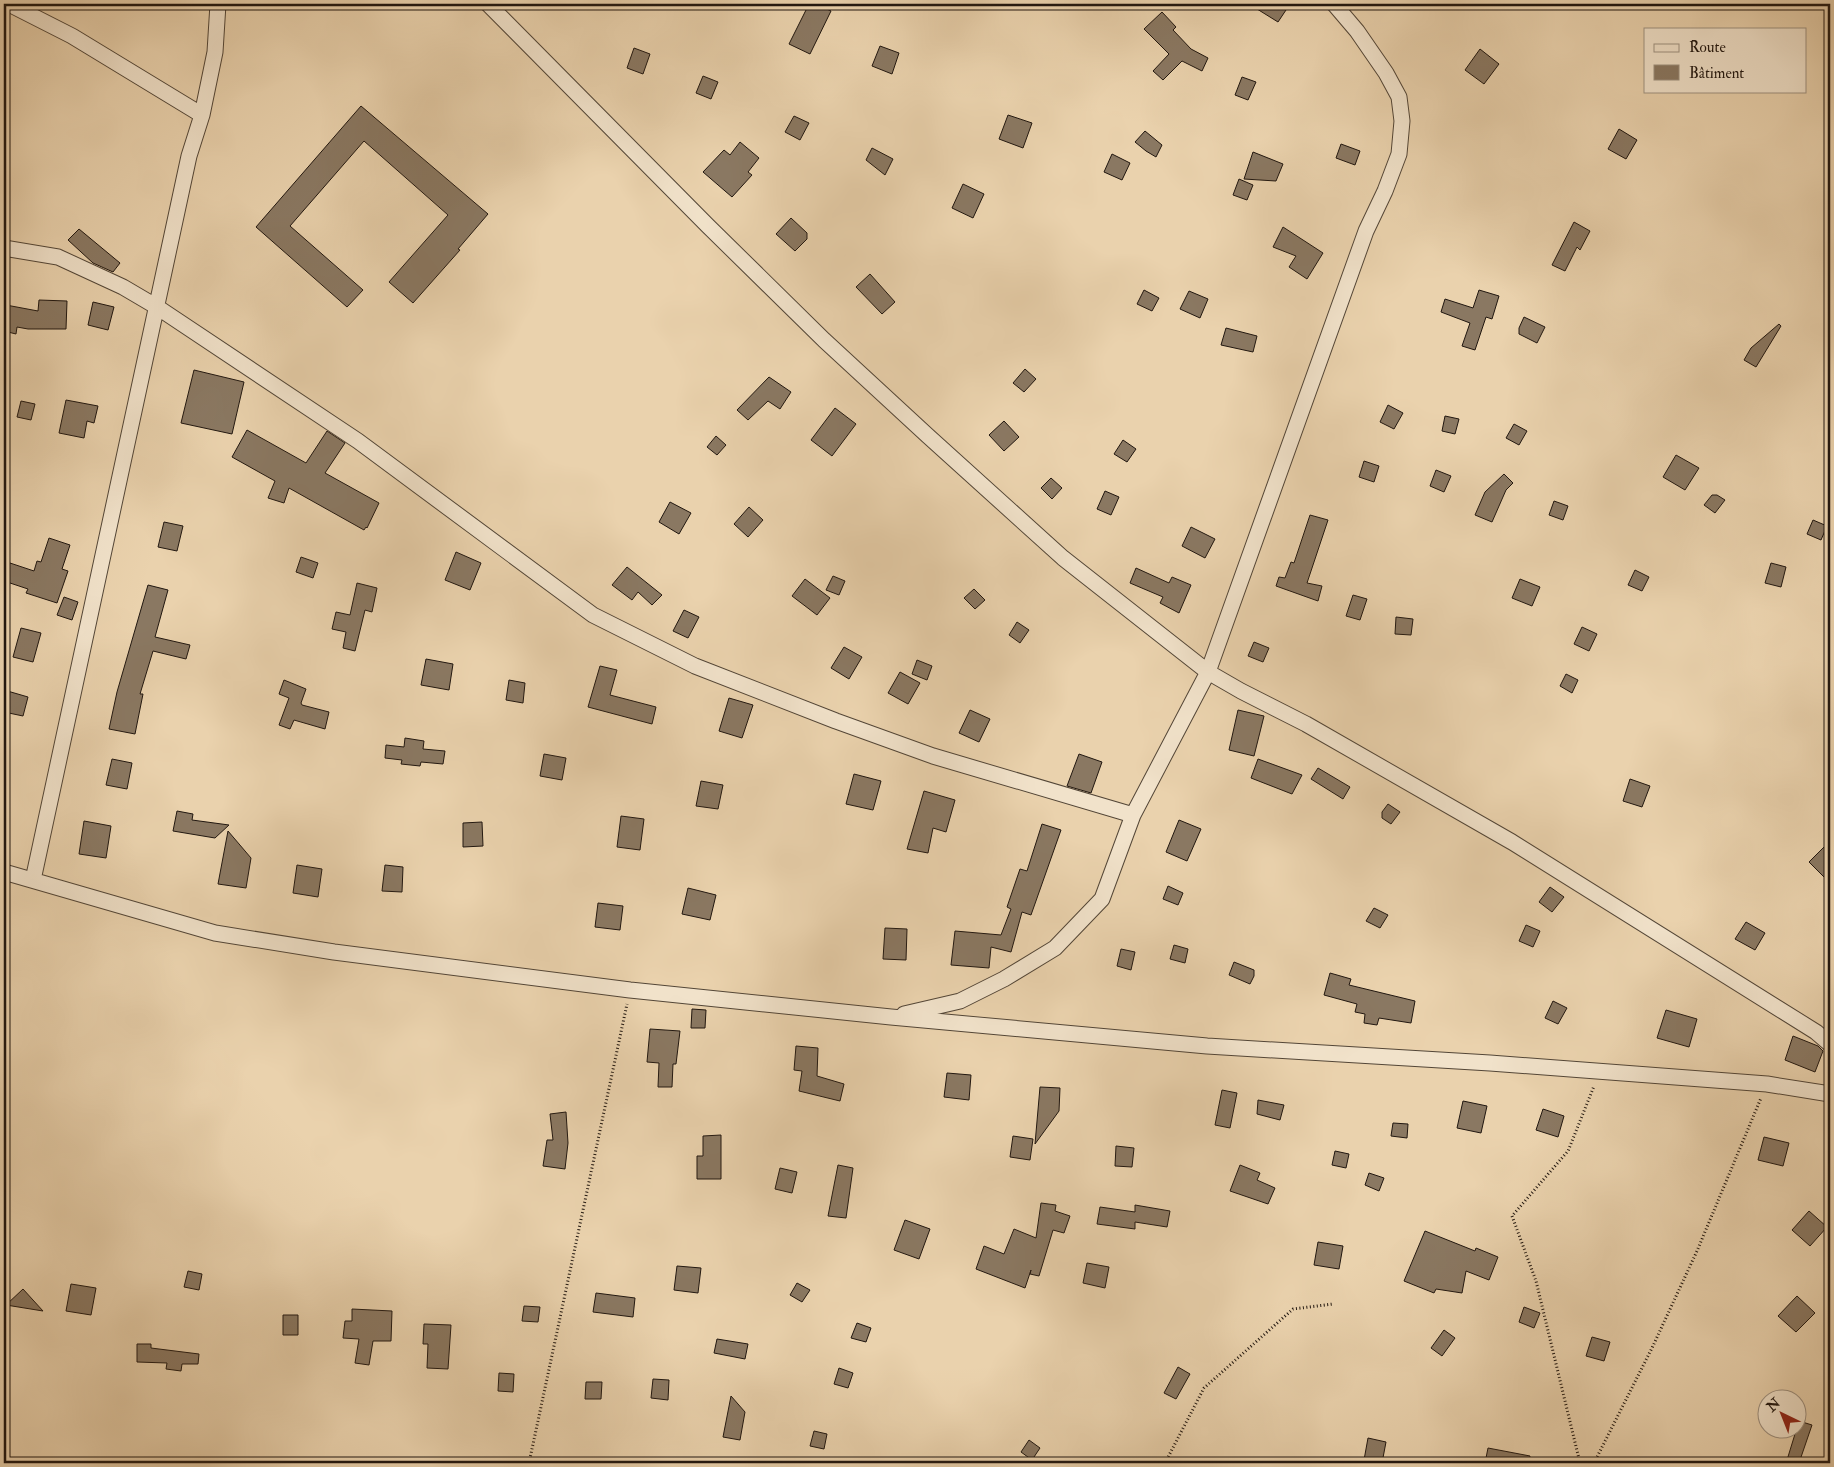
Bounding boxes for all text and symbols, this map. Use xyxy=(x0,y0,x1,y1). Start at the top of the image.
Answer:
legend xyxy=(1644,28,1806,92)
text: Route xyxy=(1689,38,1726,57)
text: Bâtiment xyxy=(1689,64,1744,83)
north arrow xyxy=(1756,1390,1806,1440)
text: N xyxy=(1762,1394,1784,1416)

